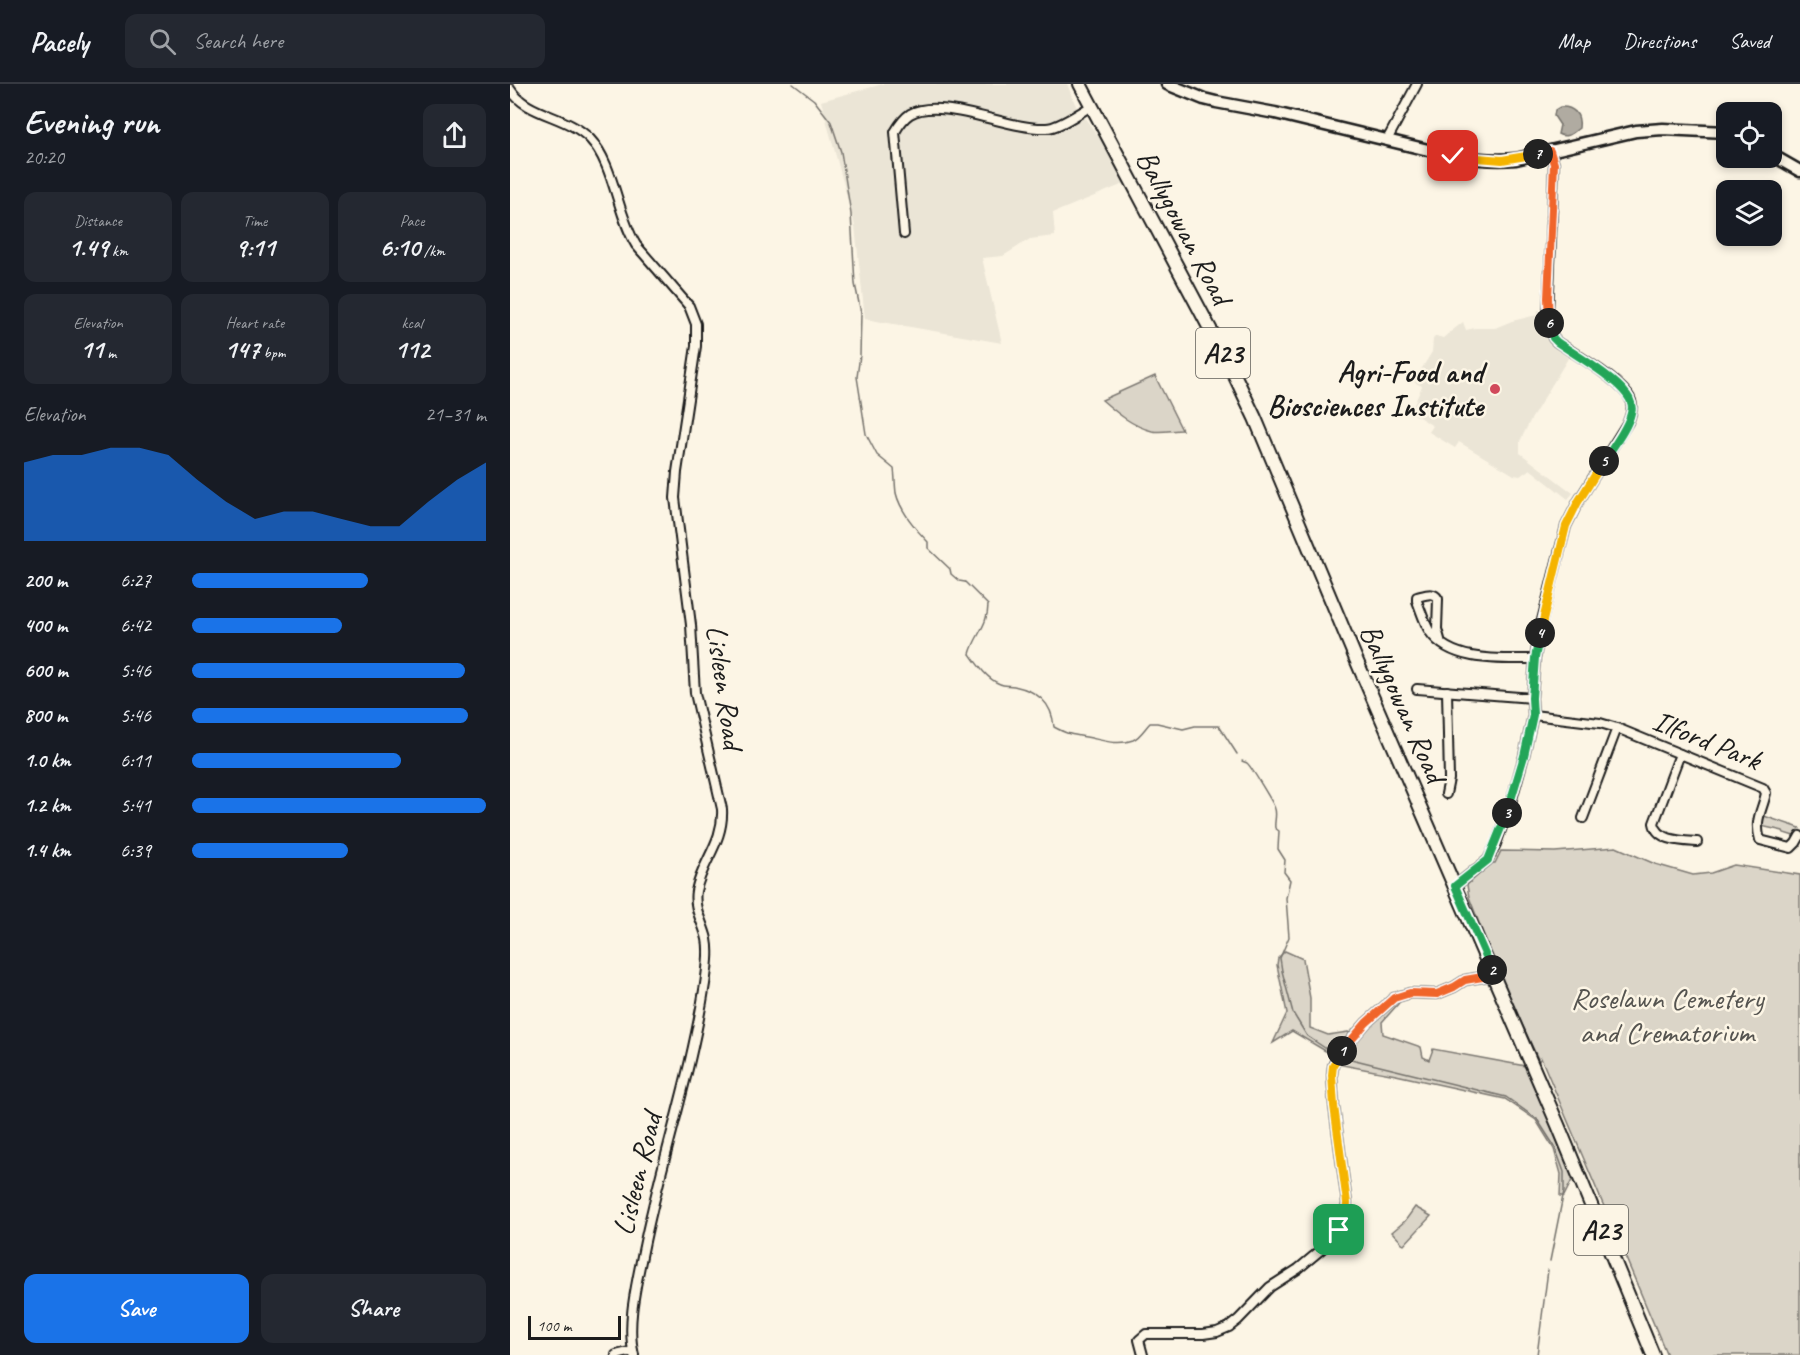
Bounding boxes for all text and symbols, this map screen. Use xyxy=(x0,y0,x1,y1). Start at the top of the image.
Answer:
search box xyxy=(125,14,545,68)
text: Pacely xyxy=(30,24,89,59)
icon: search xyxy=(146,25,179,58)
text: Search here xyxy=(194,27,283,55)
text: Map xyxy=(1558,28,1590,54)
text: Directions xyxy=(1623,28,1696,54)
text: Saved xyxy=(1729,28,1770,54)
text: Evening run xyxy=(24,101,159,143)
map controls xyxy=(1716,102,1782,246)
button: locate xyxy=(1716,102,1782,168)
button: share xyxy=(423,104,486,167)
pin xyxy=(1427,130,1478,181)
icon: check xyxy=(1436,139,1469,172)
pin: 7 xyxy=(1523,139,1553,169)
street label: Ballygowan Road xyxy=(1128,143,1242,314)
text: 7 xyxy=(1534,144,1542,164)
text: 20:20 xyxy=(24,145,64,170)
button: layers xyxy=(1716,180,1782,246)
text: Distance xyxy=(74,211,122,231)
text: Time xyxy=(243,211,267,231)
text: Pace xyxy=(400,211,424,231)
text: 1.49 xyxy=(68,231,108,264)
text: 9:11 xyxy=(235,231,275,264)
text: 6:10 xyxy=(379,231,420,264)
text: km xyxy=(108,241,128,261)
text: /km xyxy=(420,241,445,261)
pin: 6 xyxy=(1534,308,1564,338)
text: Elevation xyxy=(73,313,123,333)
text: Heart rate xyxy=(226,313,284,333)
text: kcal xyxy=(401,313,423,333)
text: 6 xyxy=(1545,313,1553,333)
road number: A23 xyxy=(1196,328,1250,378)
text: 11 xyxy=(80,333,103,366)
text: 147 xyxy=(225,333,260,366)
text: 112 xyxy=(394,333,430,366)
text: m xyxy=(103,343,116,363)
text: bpm xyxy=(260,343,285,363)
place label: Agri-Food and Biosciences Institute xyxy=(1267,353,1488,425)
marker: Agri-Food and Biosciences Institute xyxy=(1488,382,1502,396)
text: Elevation xyxy=(24,402,86,427)
text: 21–31 m xyxy=(425,402,486,427)
pin: 5 xyxy=(1589,446,1619,476)
text: 5 xyxy=(1601,451,1607,471)
text: 200 m xyxy=(24,568,67,593)
text: 6:27 xyxy=(120,568,151,593)
text: 400 m xyxy=(24,613,67,638)
text: 6:42 xyxy=(120,613,151,638)
street label: Ballygowan Road xyxy=(1351,618,1456,792)
pin: 4 xyxy=(1525,618,1555,648)
street label: Lisleen Road xyxy=(698,623,753,755)
text: 4 xyxy=(1536,623,1544,643)
text: 600 m xyxy=(24,658,68,683)
text: 5:46 xyxy=(120,658,151,683)
street label: Ilford Park xyxy=(1647,701,1768,780)
text: 800 m xyxy=(24,703,67,728)
text: 5:46 xyxy=(120,703,151,728)
text: 1.0 km xyxy=(24,748,71,773)
text: 6:11 xyxy=(120,748,151,773)
text: 1.2 km xyxy=(24,793,71,818)
text: 5:41 xyxy=(120,793,151,818)
pin: 3 xyxy=(1492,798,1522,828)
text: 3 xyxy=(1503,803,1511,823)
text: 1.4 km xyxy=(24,838,71,863)
text: 6:39 xyxy=(120,838,151,863)
pin: 2 xyxy=(1477,955,1507,985)
text: 2 xyxy=(1488,960,1496,980)
park label: Roselawn Cemetery and Crematorium xyxy=(1571,979,1765,1051)
pin: 1 xyxy=(1327,1036,1357,1066)
text: 1 xyxy=(1338,1041,1346,1061)
street label: Lisleen Road xyxy=(604,1105,672,1239)
pin xyxy=(1313,1204,1364,1255)
road number: A23 xyxy=(1574,1205,1628,1255)
icon: arrive xyxy=(1322,1213,1355,1246)
button: Save xyxy=(24,1274,249,1343)
button: Share xyxy=(261,1274,486,1343)
scale bar xyxy=(528,1313,621,1340)
text: 100 m xyxy=(537,1316,571,1336)

